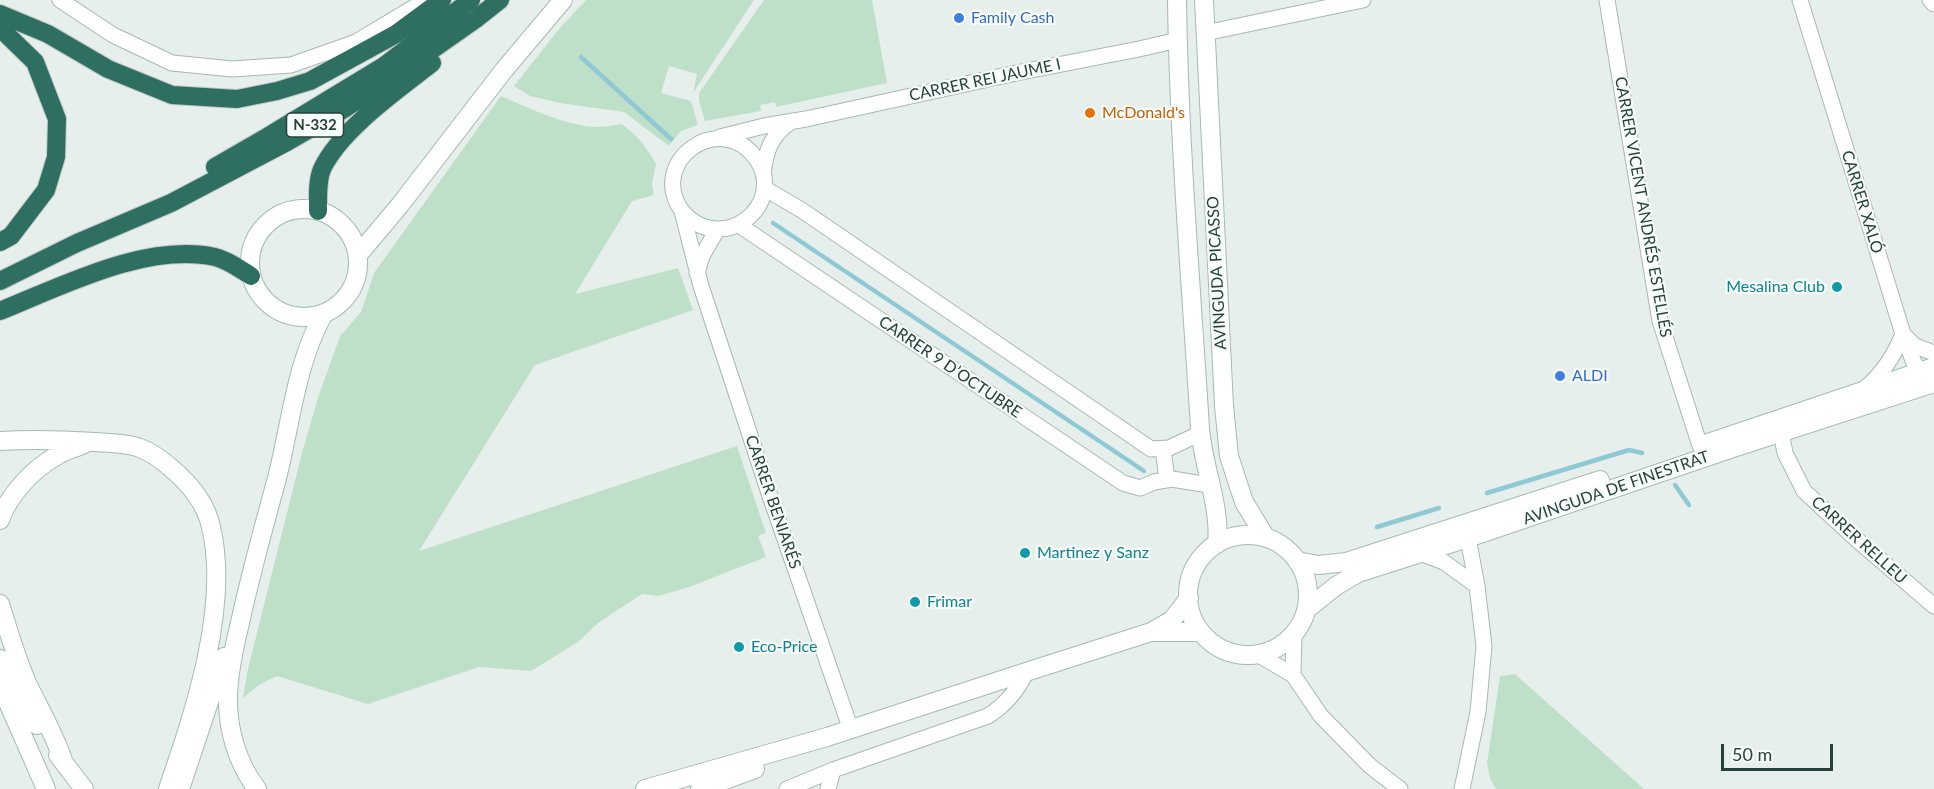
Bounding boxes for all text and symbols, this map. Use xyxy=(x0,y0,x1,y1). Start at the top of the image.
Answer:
place label: Family Cash xyxy=(971,8,1054,28)
marker: Family Cash xyxy=(952,11,966,25)
street label: CARRER REI JAUME I xyxy=(907,55,1063,105)
street label: CARRER VICENT ANDRÉS ESTELLÉS xyxy=(1611,75,1675,339)
place label: McDonald's xyxy=(1102,103,1185,123)
marker: McDonald's xyxy=(1083,106,1097,120)
road number: N-332 xyxy=(286,113,344,137)
street label: CARRER XALÓ xyxy=(1837,148,1887,256)
street label: AVINGUDA PICASSO xyxy=(1203,196,1231,350)
place label: Mesalina Club xyxy=(1726,277,1825,297)
marker: Mesalina Club xyxy=(1830,280,1844,294)
street label: CARRER 9 D’OCTUBRE xyxy=(875,312,1025,422)
place label: ALDI xyxy=(1572,366,1608,386)
marker: ALDI xyxy=(1553,369,1567,383)
street label: CARRER BENIARÉS xyxy=(741,433,805,571)
street label: AVINGUDA DE FINESTRAT xyxy=(1520,447,1712,529)
street label: CARRER RELLEU xyxy=(1807,492,1911,588)
place label: Martinez y Sanz xyxy=(1037,543,1149,563)
marker: Martinez y Sanz xyxy=(1018,546,1032,560)
place label: Frimar xyxy=(927,592,972,612)
marker: Frimar xyxy=(908,595,922,609)
place label: Eco-Price xyxy=(751,637,817,657)
marker: Eco-Price xyxy=(732,640,746,654)
scale bar xyxy=(1724,732,1836,770)
text: 50 m xyxy=(1732,743,1772,765)

